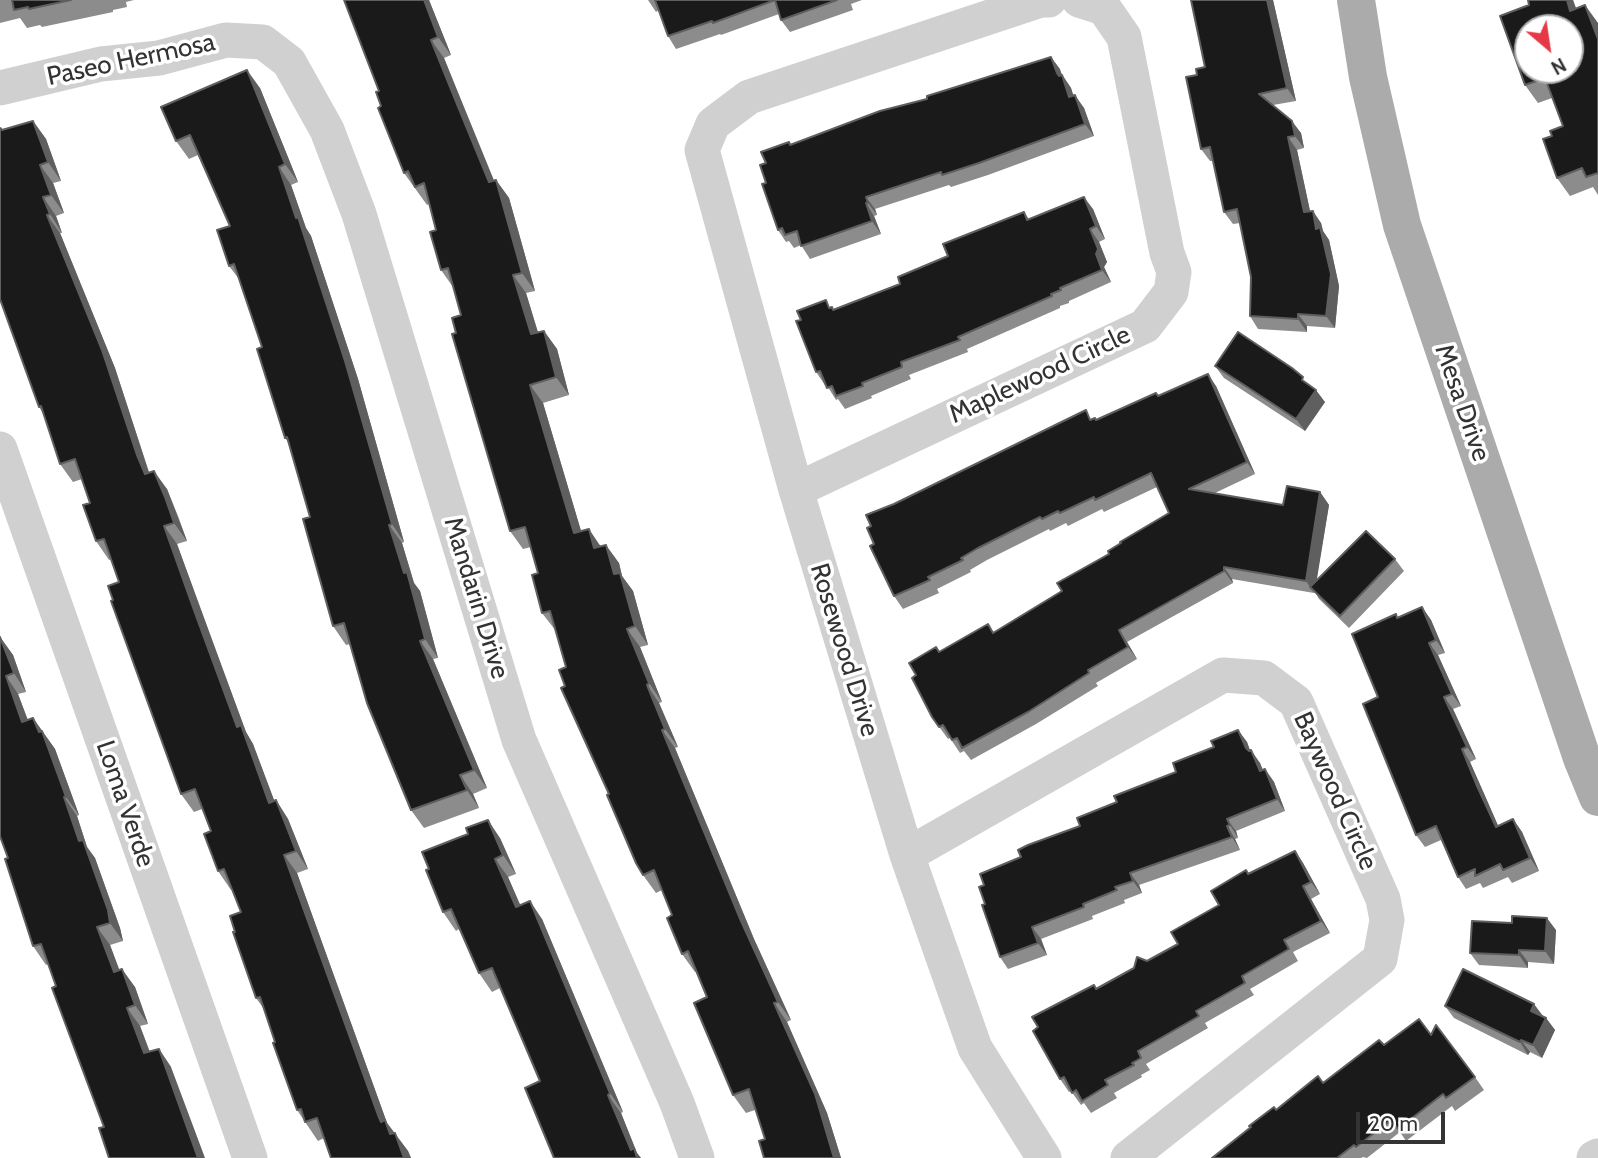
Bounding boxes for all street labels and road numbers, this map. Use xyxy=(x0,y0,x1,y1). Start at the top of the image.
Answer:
street label: Paseo Hermosa xyxy=(44,27,218,93)
street label: Maplewood Circle xyxy=(945,319,1135,431)
street label: Mesa Drive xyxy=(1427,340,1497,466)
street label: Mandarin Drive xyxy=(437,513,515,683)
street label: Rosewood Drive xyxy=(803,560,885,740)
street label: Baywood Circle xyxy=(1286,707,1384,875)
street label: Loma Verde xyxy=(89,737,161,871)

